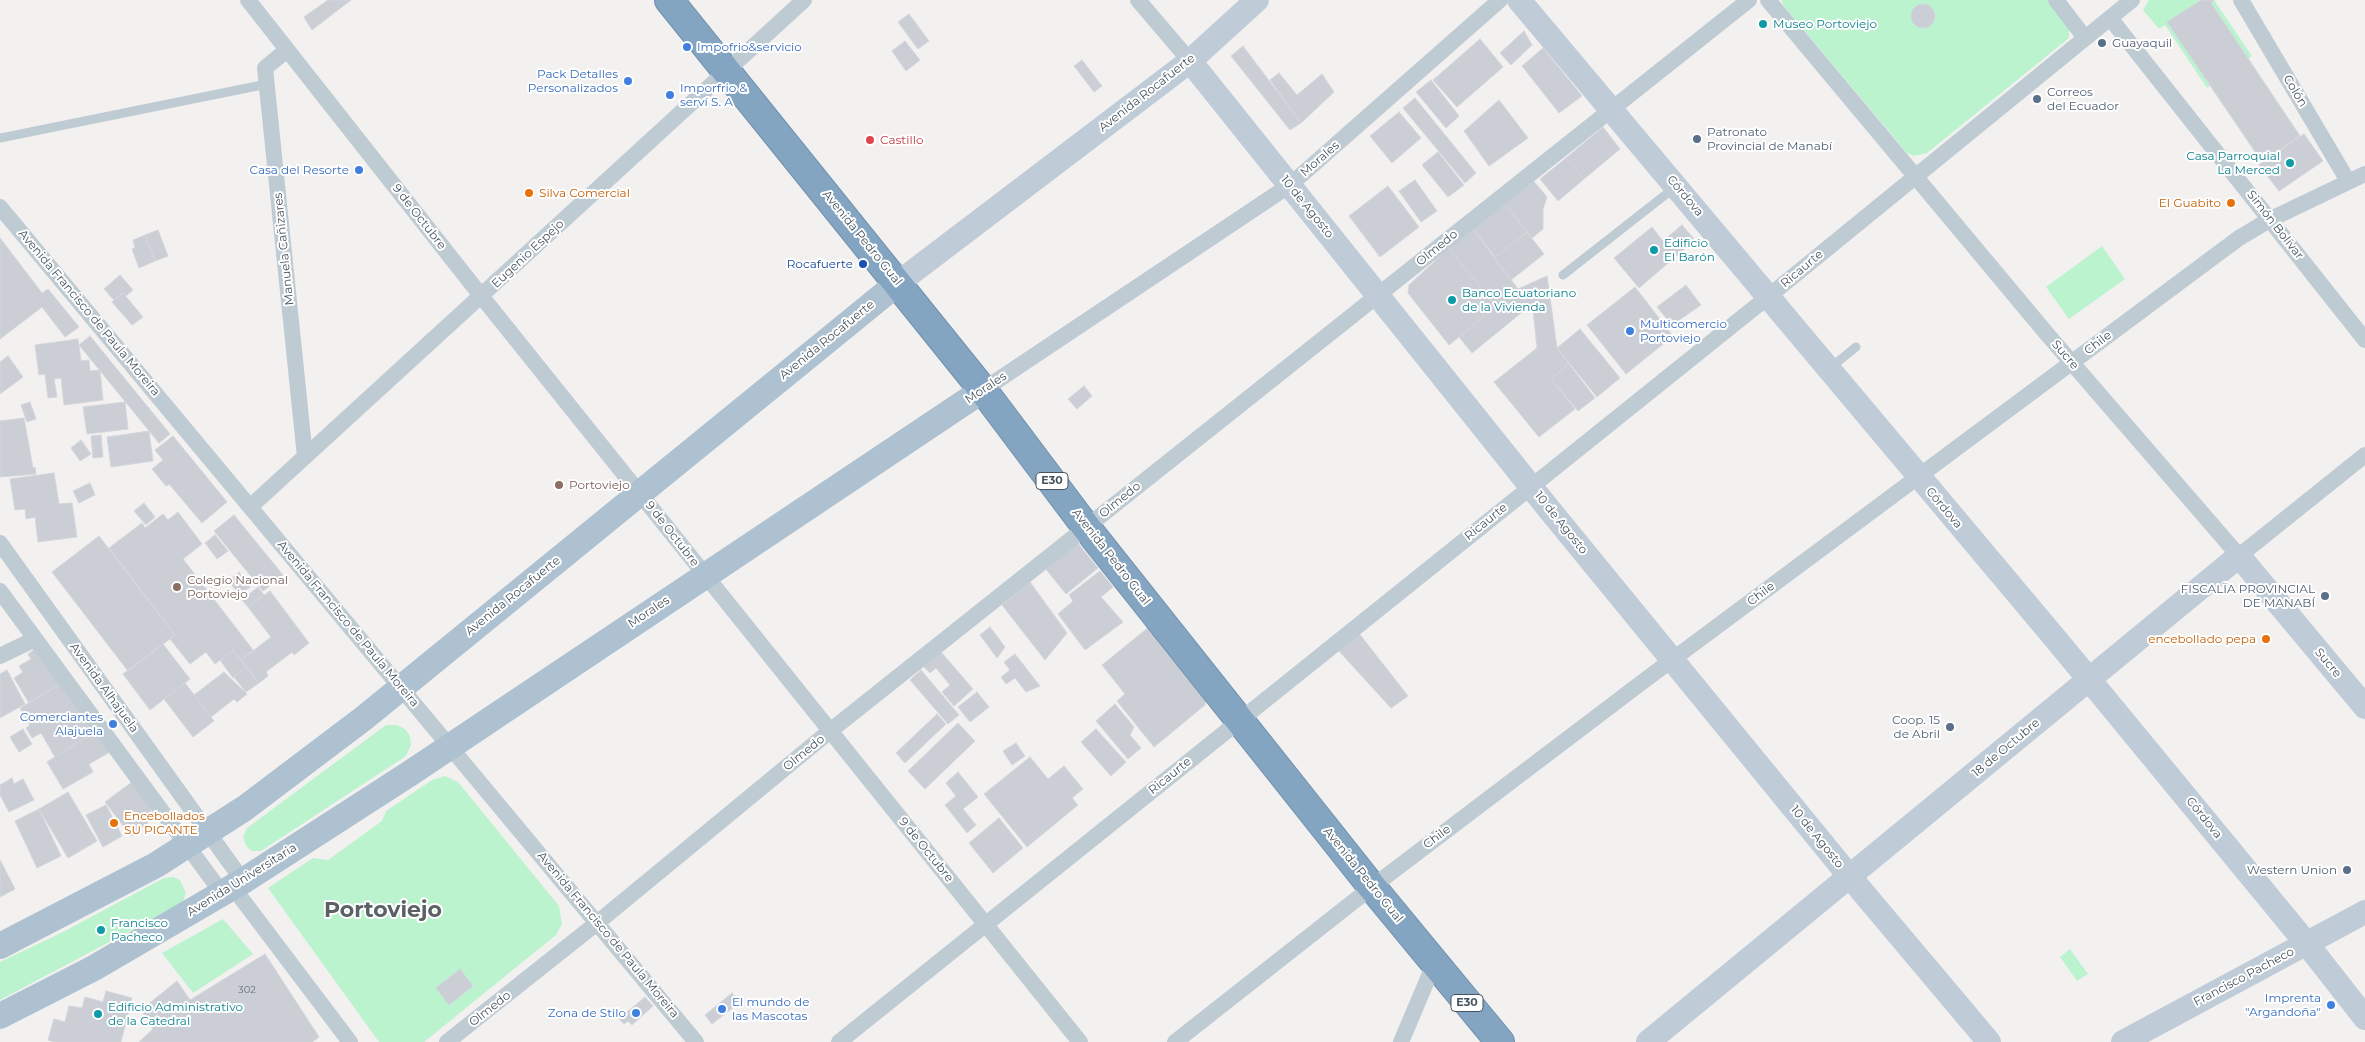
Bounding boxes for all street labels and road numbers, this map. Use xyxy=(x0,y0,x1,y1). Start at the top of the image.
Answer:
street label: Avenida Rocafuerte xyxy=(1096,51,1198,135)
street label: Colón xyxy=(2280,72,2310,110)
street label: Morales xyxy=(1298,138,1342,180)
street label: 10 de Agosto xyxy=(1277,173,1337,241)
street label: Córdova xyxy=(1664,173,1706,219)
street label: 9 de Octubre xyxy=(389,181,449,253)
street label: Avenida Pedro Gual xyxy=(819,187,905,289)
street label: Simón Bolívar xyxy=(2244,188,2306,262)
street label: Manuela Cañizares xyxy=(271,192,297,306)
street label: Eugenio Espejo xyxy=(489,217,567,291)
street label: Avenida Francisco de Paula Moreira xyxy=(15,227,163,399)
street label: Olmedo xyxy=(1413,227,1461,269)
street label: Ricaurte xyxy=(1778,247,1826,291)
street label: Avenida Rocafuerte xyxy=(777,297,877,383)
street label: Chile xyxy=(2082,328,2114,358)
street label: Sucre xyxy=(2048,337,2082,373)
street label: Morales xyxy=(963,369,1009,407)
road number: E30 xyxy=(1036,472,1068,490)
street label: Olmedo xyxy=(1096,479,1144,521)
street label: Córdova xyxy=(1923,485,1965,531)
street label: 10 de Agosto xyxy=(1531,489,1591,557)
street label: 9 de Octubre xyxy=(642,498,702,570)
street label: Ricaurte xyxy=(1462,500,1510,544)
street label: Avenida Pedro Gual xyxy=(1069,506,1153,608)
street label: Avenida Francisco de Paula Moreira xyxy=(274,538,422,710)
street label: Avenida Rocafuerte xyxy=(463,553,563,639)
street label: Chile xyxy=(1745,579,1777,609)
street label: Morales xyxy=(626,593,672,631)
street label: Avenida Alhajuela xyxy=(67,640,141,736)
street label: Sucre xyxy=(2312,645,2344,681)
street label: 18 de Octubre xyxy=(1969,716,2043,780)
street label: Olmedo xyxy=(780,732,828,774)
street label: Ricaurte xyxy=(1146,754,1194,798)
street label: Córdova xyxy=(2183,794,2225,842)
street label: 10 de Agosto xyxy=(1787,803,1847,871)
street label: 9 de Octubre xyxy=(896,815,956,885)
street label: Chile xyxy=(1421,822,1453,852)
street label: Avenida Pedro Gual xyxy=(1320,824,1406,926)
street label: Avenida Universitaria xyxy=(185,840,299,920)
street label: Avenida Francisco de Paula Moreira xyxy=(534,849,682,1021)
street label: Francisco Pacheco xyxy=(2191,944,2297,1010)
street label: Olmedo xyxy=(466,988,514,1030)
road number: E30 xyxy=(1451,994,1483,1011)

